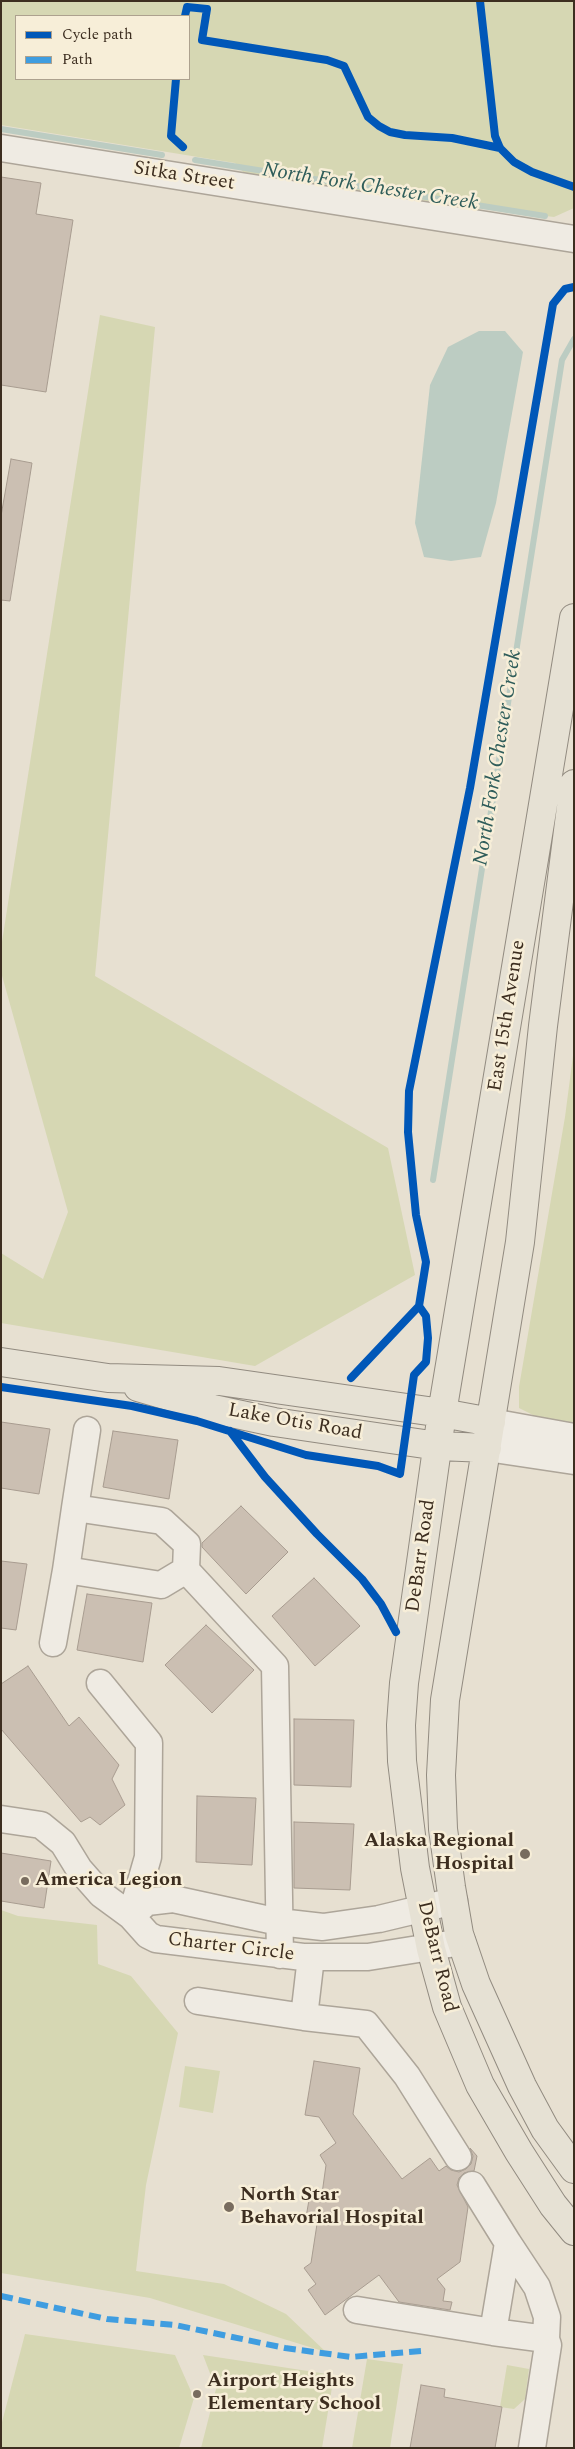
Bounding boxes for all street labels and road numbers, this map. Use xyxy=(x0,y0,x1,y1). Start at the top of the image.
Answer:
street label: Sitka Street xyxy=(132,157,236,197)
street label: East 15th Avenue xyxy=(484,939,532,1093)
street label: Lake Otis Road xyxy=(226,1399,364,1447)
street label: DeBarr Road xyxy=(402,1498,442,1614)
street label: DeBarr Road xyxy=(411,1899,461,2015)
street label: Charter Circle xyxy=(166,1928,296,1968)

